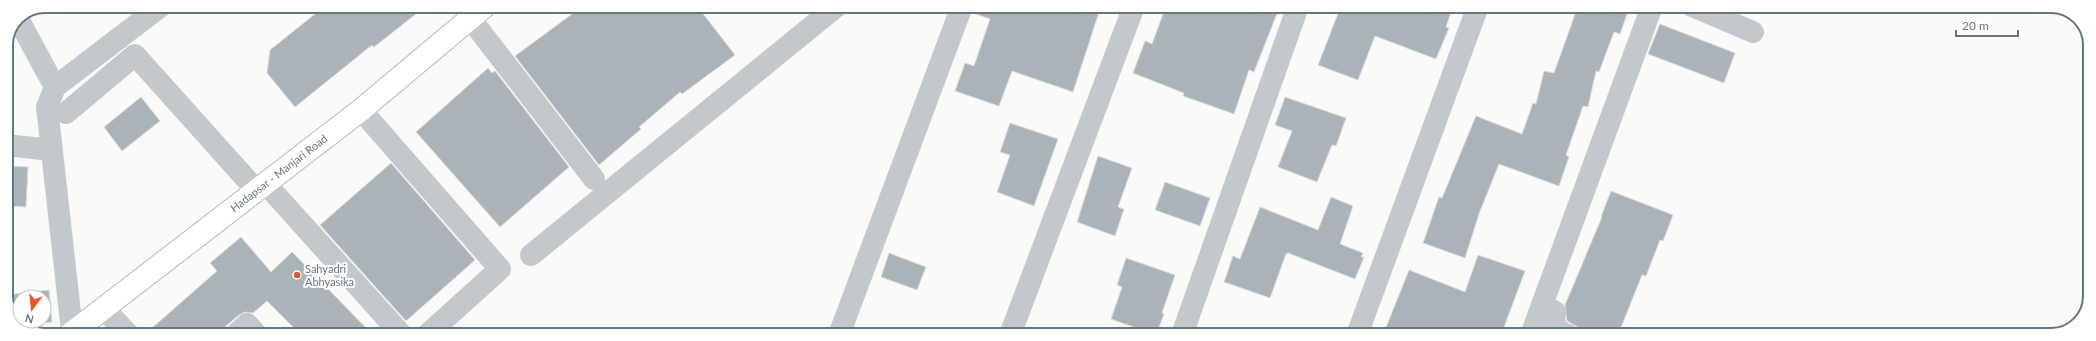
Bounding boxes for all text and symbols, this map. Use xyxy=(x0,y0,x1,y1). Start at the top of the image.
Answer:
scale bar xyxy=(1956,12,2018,38)
text: 20 m xyxy=(1962,18,1989,33)
street label: Hadapsar - Manjari Road xyxy=(228,131,330,214)
place label: Sahyadri Abhyasika xyxy=(305,262,354,288)
marker: Sahyadri Abhyasika xyxy=(292,270,302,280)
north arrow xyxy=(12,289,52,329)
text: N xyxy=(24,312,35,327)

